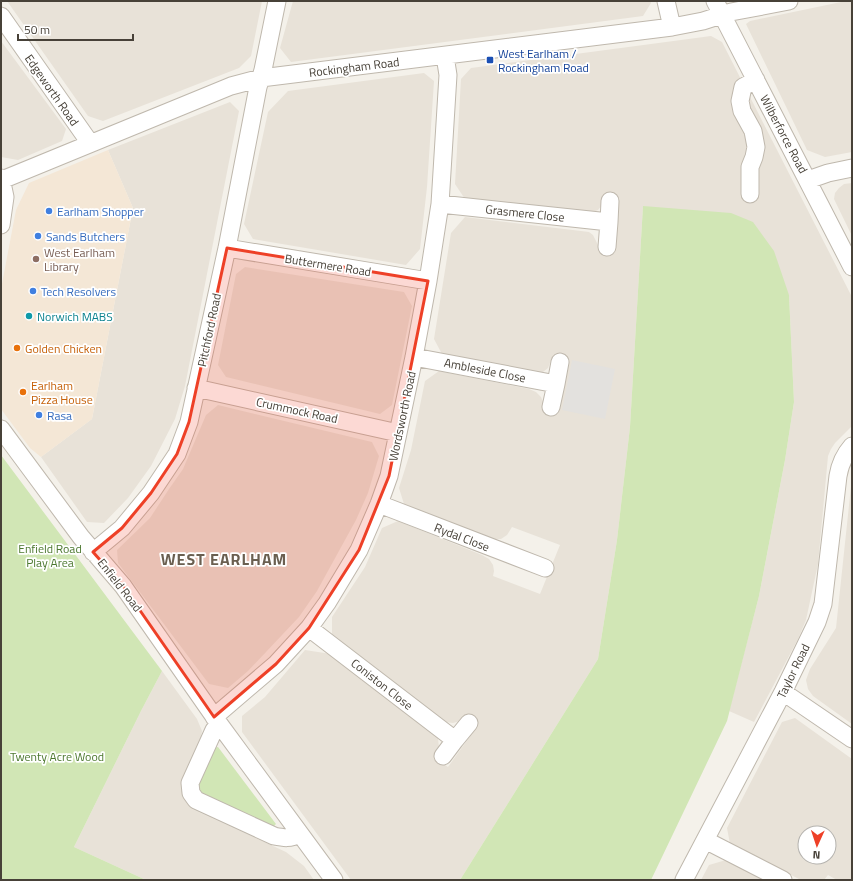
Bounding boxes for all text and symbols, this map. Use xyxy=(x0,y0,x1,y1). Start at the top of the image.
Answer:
scale bar xyxy=(18,16,133,42)
text: 50 m xyxy=(24,20,50,39)
place label: West Earlham / Rockingham Road xyxy=(498,44,589,77)
street label: Edgeworth Road xyxy=(20,50,84,130)
street label: Rockingham Road xyxy=(308,52,400,82)
marker: West Earlham / Rockingham Road xyxy=(485,55,495,65)
street label: Wilberforce Road xyxy=(755,91,813,177)
street label: Grasmere Close xyxy=(485,199,565,227)
place label: Earlham Shopper xyxy=(57,202,144,221)
marker: Earlham Shopper xyxy=(44,206,54,216)
place label: Sands Butchers xyxy=(46,227,125,246)
marker: Sands Butchers xyxy=(33,231,43,241)
place label: West Earlham Library xyxy=(44,243,115,276)
street label: Buttermere Road xyxy=(283,249,373,281)
marker: West Earlham Library xyxy=(31,254,41,264)
place label: Tech Resolvers xyxy=(41,282,117,301)
marker: Tech Resolvers xyxy=(28,286,38,296)
street label: Pitchford Road xyxy=(192,291,226,369)
place label: Norwich MABS xyxy=(37,307,113,326)
marker: Norwich MABS xyxy=(24,311,34,321)
place label: Golden Chicken xyxy=(25,339,102,358)
marker: Golden Chicken xyxy=(12,343,22,353)
street label: Ambleside Close xyxy=(443,353,527,387)
street label: Wordsworth Road xyxy=(383,369,421,463)
place label: Earlham Pizza House xyxy=(31,376,93,409)
marker: Earlham Pizza House xyxy=(18,387,28,397)
street label: Crummock Road xyxy=(254,392,340,428)
place label: Rasa xyxy=(47,406,72,425)
marker: Rasa xyxy=(34,410,44,420)
street label: Rydal Close xyxy=(431,518,493,556)
park label: Enfield Road Play Area xyxy=(18,539,82,572)
district label: WEST EARLHAM xyxy=(161,547,287,571)
street label: Enfield Road xyxy=(93,554,147,616)
street label: Taylor Road xyxy=(772,640,814,702)
street label: Coniston Close xyxy=(347,654,417,714)
park label: Twenty Acre Wood xyxy=(10,747,104,766)
north arrow xyxy=(797,825,837,865)
text: N xyxy=(812,847,821,863)

